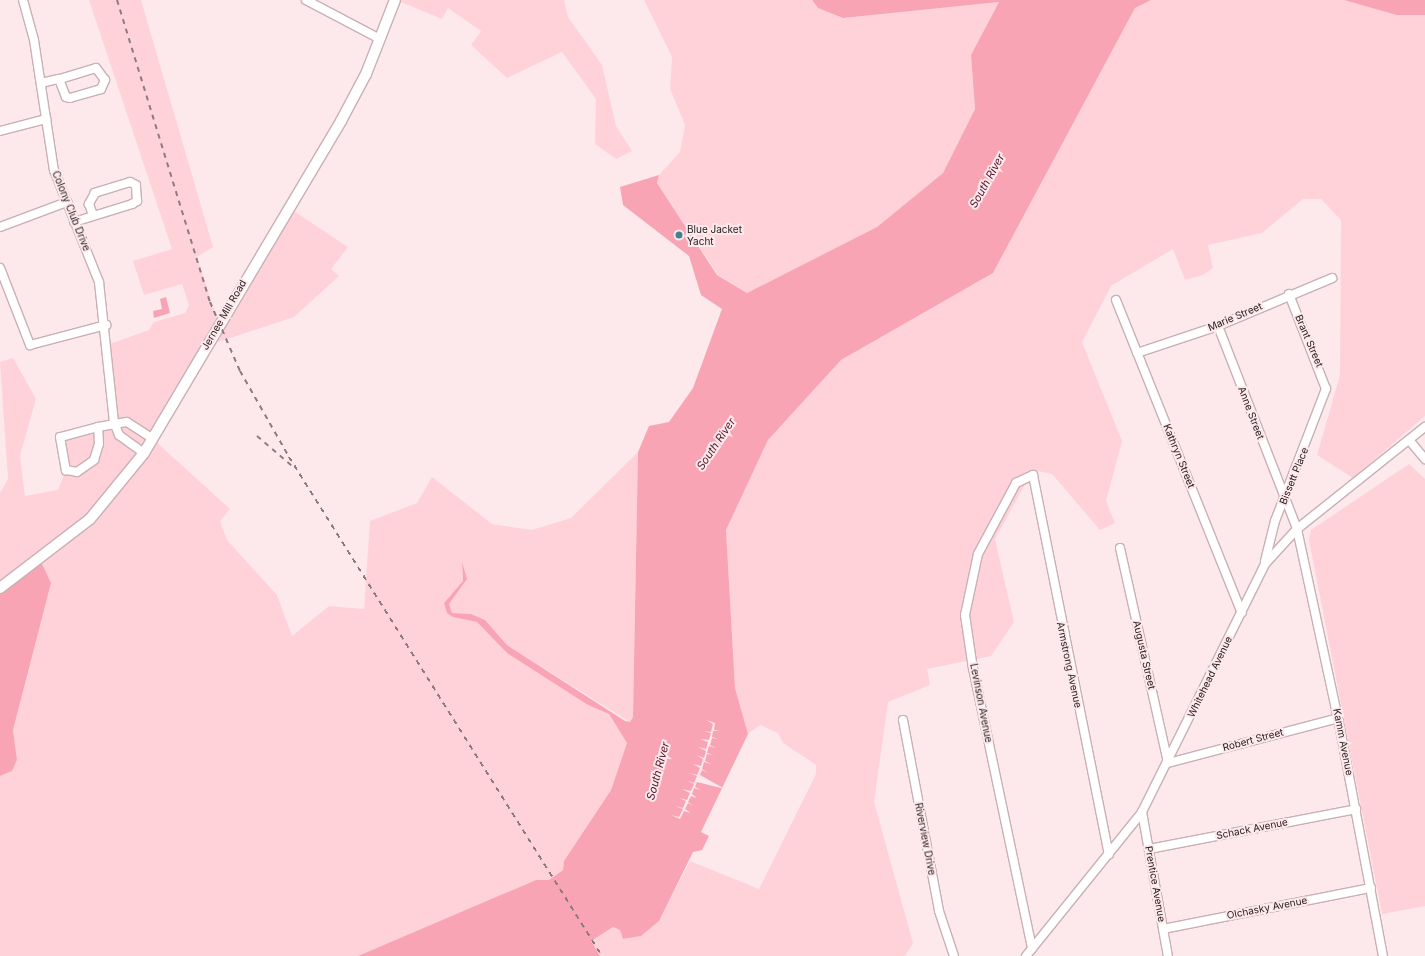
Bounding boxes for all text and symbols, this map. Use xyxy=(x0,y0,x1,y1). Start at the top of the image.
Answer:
water label: South River xyxy=(967,152,1007,210)
street label: Colony Club Drive xyxy=(49,169,93,253)
place label: Blue Jacket Yacht xyxy=(687,223,742,246)
marker: Blue Jacket Yacht xyxy=(674,230,684,240)
street label: Jernee Mill Road xyxy=(199,278,249,352)
street label: Marie Street xyxy=(1206,300,1264,334)
street label: Brant Street xyxy=(1293,313,1325,369)
street label: Anne Street xyxy=(1235,385,1267,441)
water label: South River xyxy=(694,416,738,472)
street label: Kathryn Street xyxy=(1161,422,1197,490)
street label: Bissett Place xyxy=(1277,446,1311,506)
street label: Augusta Street xyxy=(1130,619,1158,691)
street label: Armstrong Avenue xyxy=(1054,621,1084,709)
street label: Whitehead Avenue xyxy=(1185,635,1235,719)
street label: Levinson Avenue xyxy=(967,662,995,744)
street label: Kamm Avenue xyxy=(1331,708,1355,776)
street label: Robert Street xyxy=(1221,726,1285,754)
water label: South River xyxy=(644,741,672,801)
street label: Riverview Drive xyxy=(912,802,938,876)
street label: Schack Avenue xyxy=(1215,816,1289,842)
street label: Prentice Avenue xyxy=(1142,845,1168,923)
street label: Olchasky Avenue xyxy=(1226,894,1308,922)

